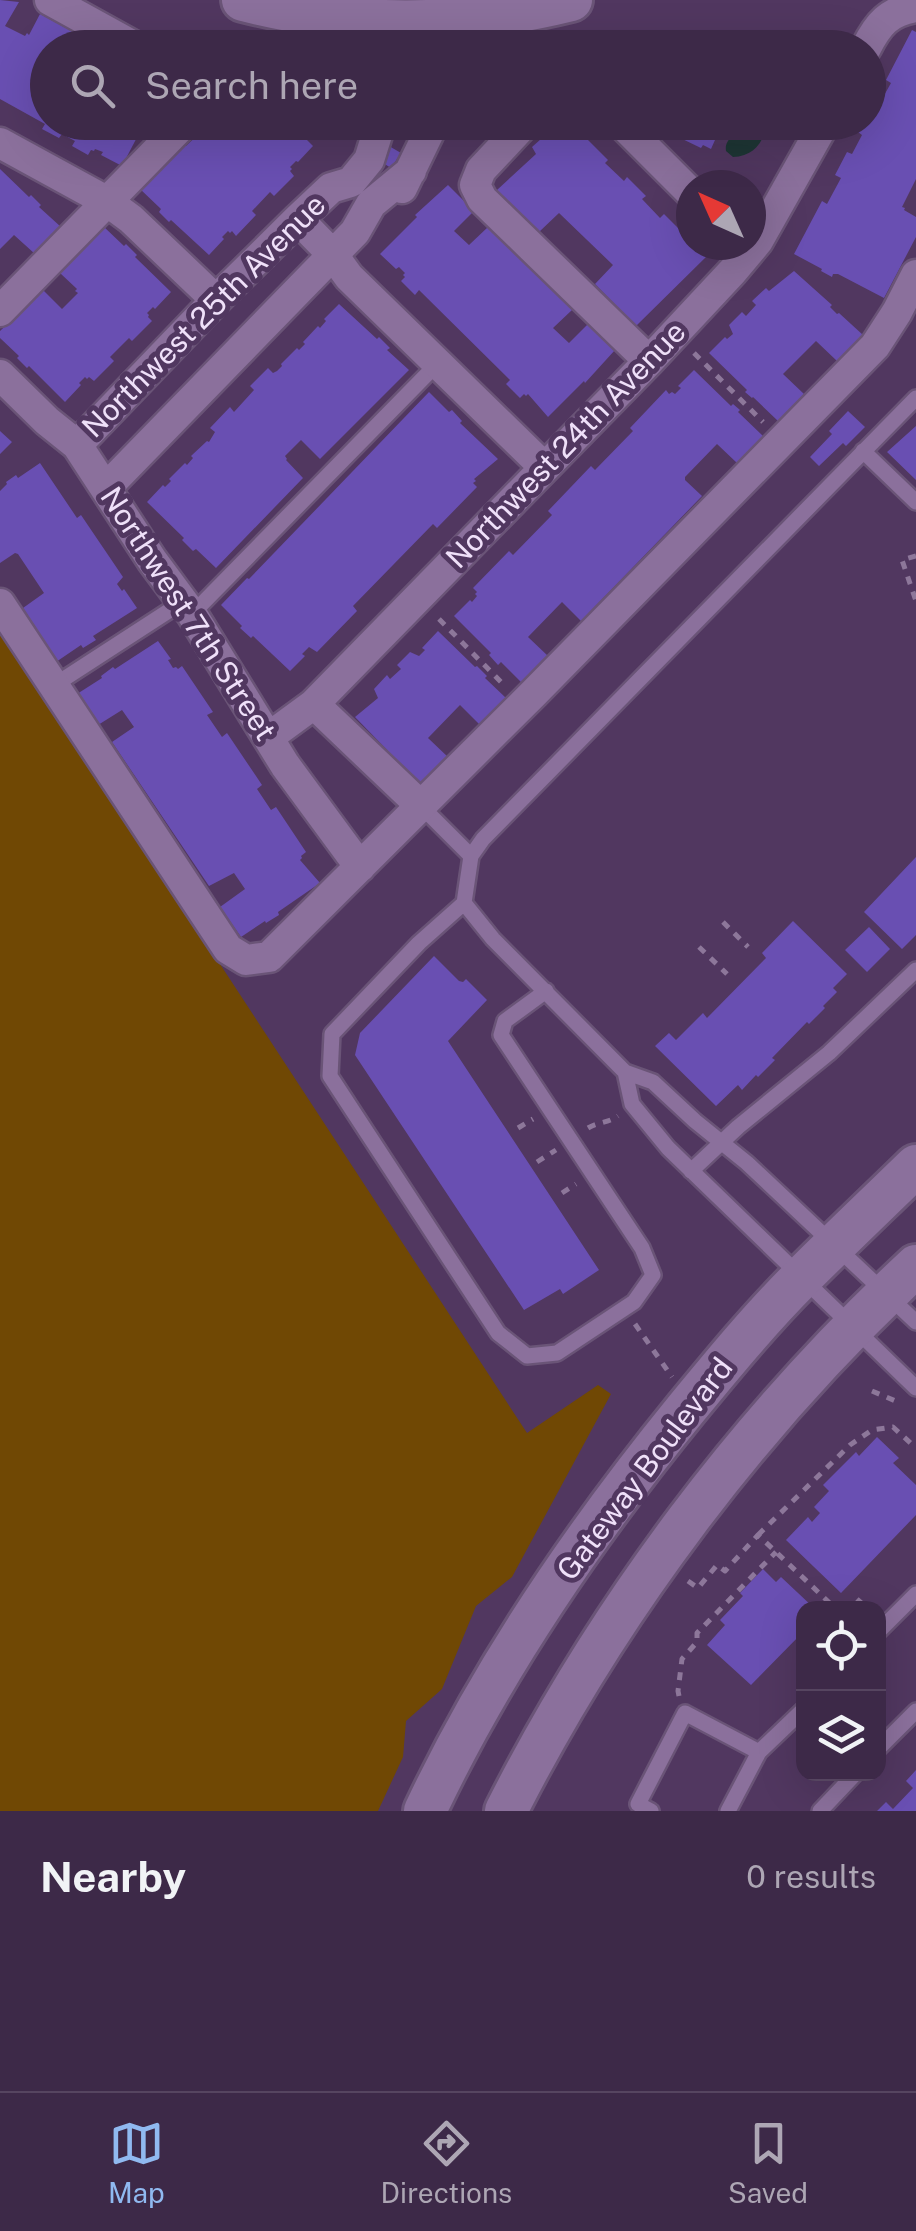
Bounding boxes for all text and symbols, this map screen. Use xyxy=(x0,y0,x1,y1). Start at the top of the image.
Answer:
search box xyxy=(30,30,886,140)
icon: search xyxy=(65,58,120,113)
text: Search here xyxy=(145,63,358,108)
north arrow xyxy=(676,170,766,260)
street label: Northwest 25th Avenue xyxy=(74,186,332,444)
street label: Northwest 24th Avenue xyxy=(438,313,692,575)
street label: Northwest 7th Street xyxy=(93,480,284,747)
street label: Gateway Boulevard xyxy=(549,1350,739,1587)
map controls xyxy=(796,1601,886,1781)
button: locate xyxy=(796,1601,886,1691)
button: layers xyxy=(796,1691,886,1781)
text: Nearby xyxy=(40,1852,186,1901)
text: 0 results xyxy=(746,1858,876,1895)
tab: Map xyxy=(108,2116,165,2209)
tab: Directions xyxy=(381,2116,512,2209)
tab: Saved xyxy=(728,2116,808,2209)

